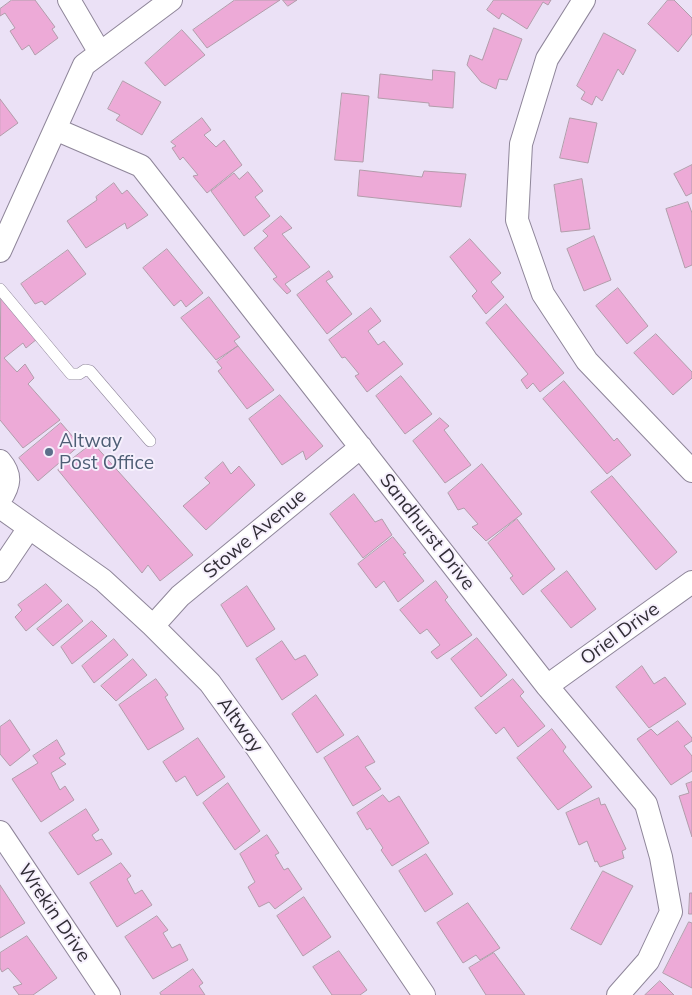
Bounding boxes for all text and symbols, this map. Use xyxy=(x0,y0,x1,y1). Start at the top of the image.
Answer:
place label: Altway Post Office xyxy=(59,430,154,474)
marker: Altway Post Office xyxy=(43,446,55,458)
street label: Sandhurst Drive xyxy=(374,469,480,595)
street label: Stowe Avenue xyxy=(199,484,311,584)
street label: Oriel Drive xyxy=(576,598,664,670)
street label: Altway xyxy=(212,693,268,757)
street label: Wrekin Drive xyxy=(13,860,95,966)

